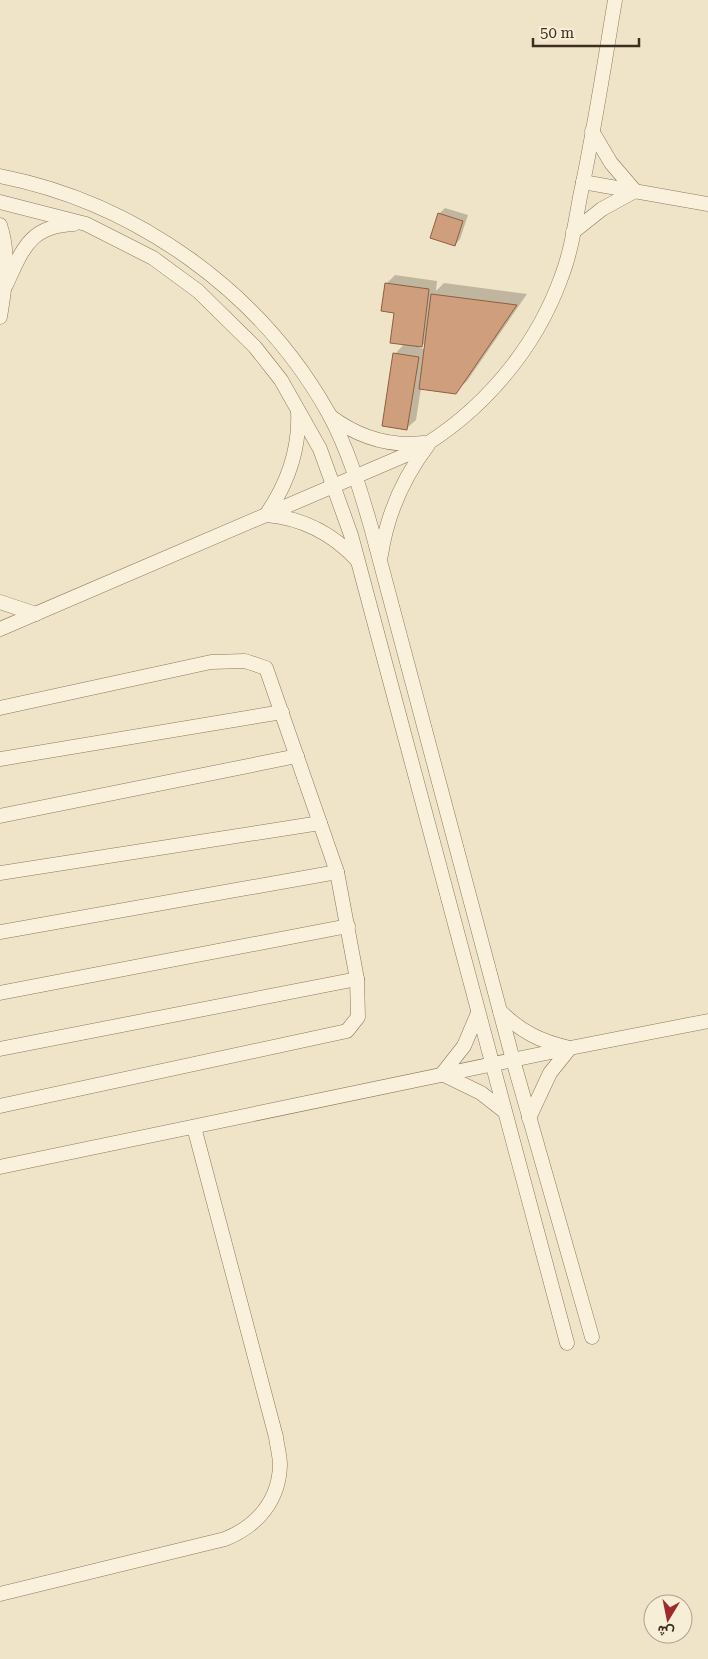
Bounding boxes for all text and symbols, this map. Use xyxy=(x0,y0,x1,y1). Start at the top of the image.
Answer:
scale bar xyxy=(533,15,639,47)
text: 50 m xyxy=(540,24,575,42)
north arrow xyxy=(643,1594,693,1644)
text: ش xyxy=(656,1621,676,1641)

